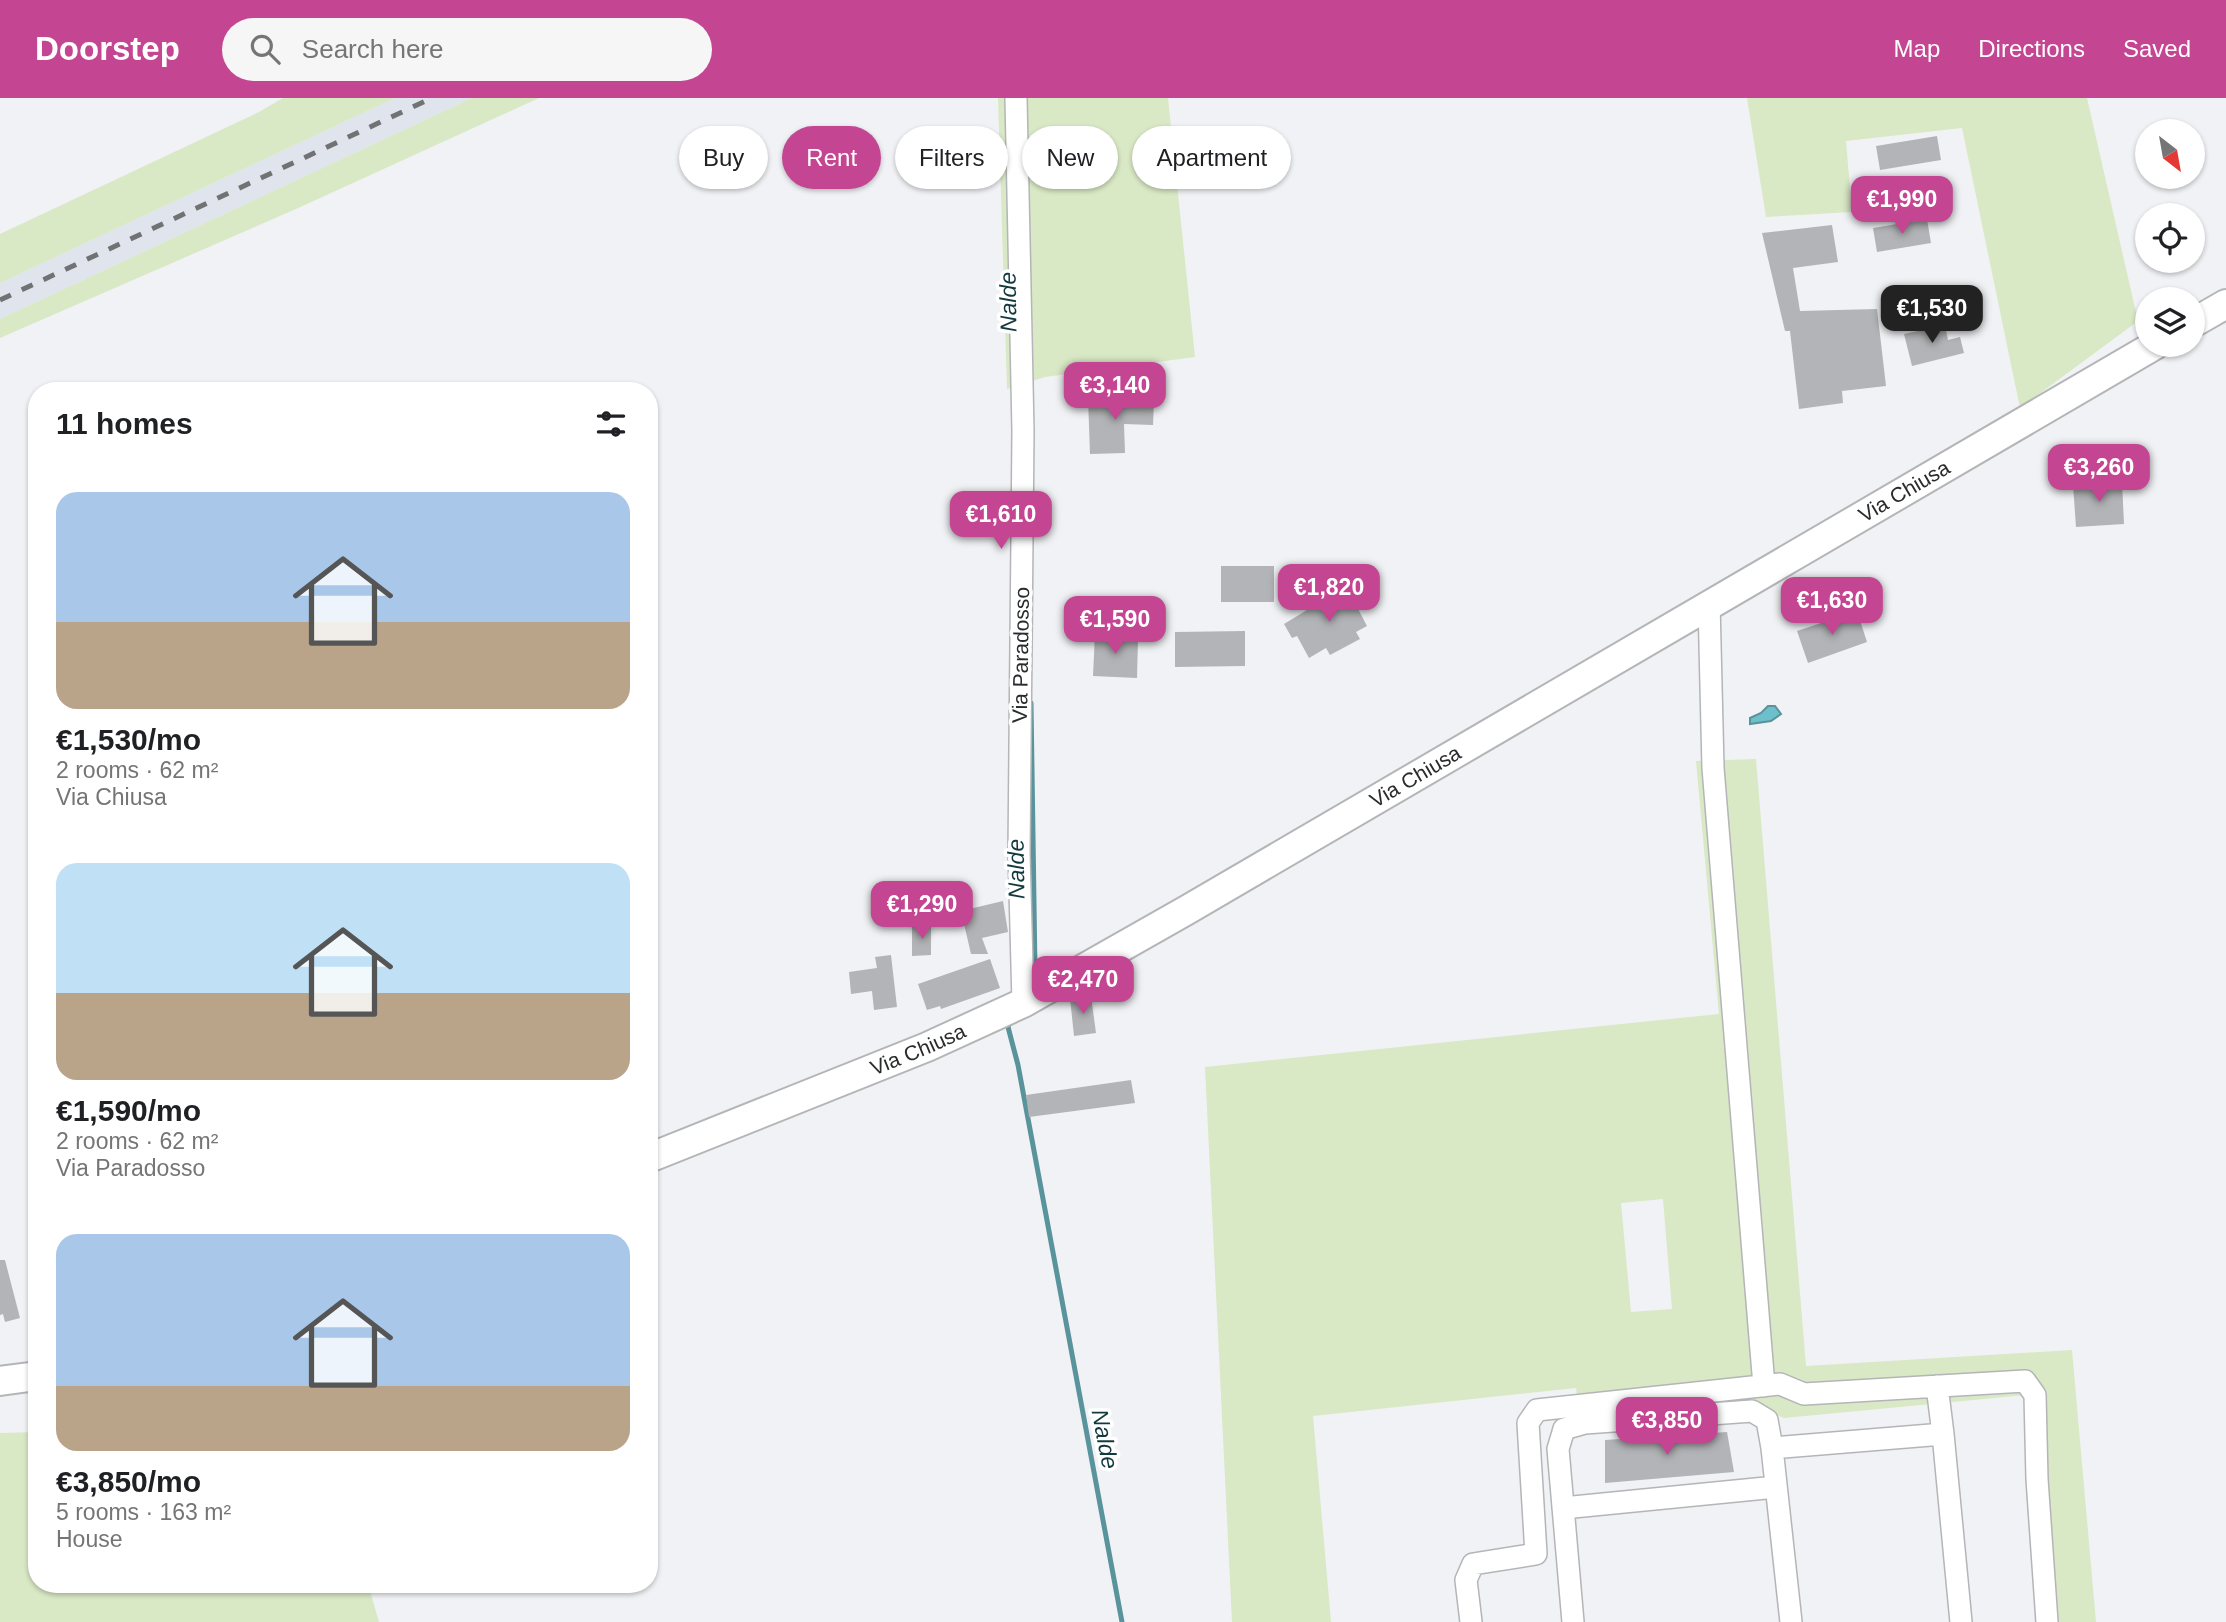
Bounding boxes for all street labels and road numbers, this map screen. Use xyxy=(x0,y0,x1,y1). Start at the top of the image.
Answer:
street label: Via Chiusa xyxy=(1855,455,1954,526)
street label: Via Paradosso xyxy=(1008,587,1033,723)
street label: Via Chiusa xyxy=(1366,741,1465,812)
street label: Via Chiusa xyxy=(867,1019,969,1079)

